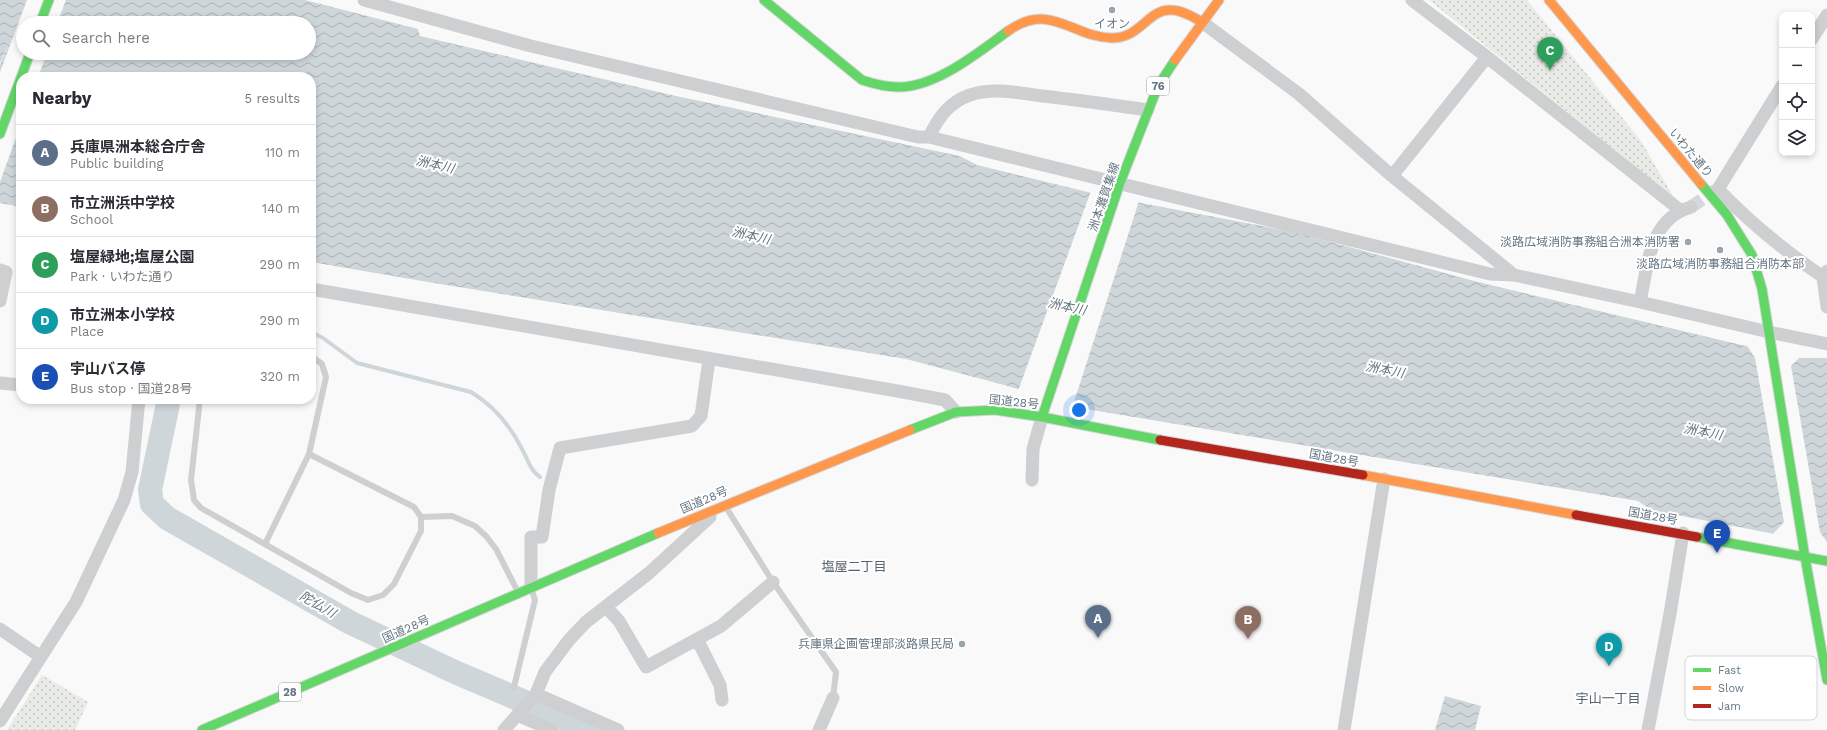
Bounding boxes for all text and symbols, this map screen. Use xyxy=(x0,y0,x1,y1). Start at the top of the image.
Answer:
marker: イオン xyxy=(1107,5,1117,15)
map controls xyxy=(1779,12,1815,156)
button: + xyxy=(1779,12,1815,48)
search box xyxy=(16,16,316,60)
place label: イオン xyxy=(1094,17,1130,31)
icon: search xyxy=(30,27,52,49)
text: Search here xyxy=(62,29,150,47)
pin: C xyxy=(1537,37,1563,70)
button: − xyxy=(1779,48,1815,84)
road number: 76 xyxy=(1147,77,1169,95)
button: locate xyxy=(1779,84,1815,120)
text: Nearby xyxy=(32,88,91,108)
text: 5 results xyxy=(245,91,300,106)
button: layers xyxy=(1779,120,1815,156)
street label: いわた通り xyxy=(1666,126,1716,180)
text: 兵庫県洲本総合庁舎 xyxy=(70,138,205,156)
text: A xyxy=(41,145,49,160)
text: 110 m xyxy=(265,145,300,160)
water label: 洲本川 xyxy=(414,153,458,177)
text: Public building xyxy=(70,156,163,171)
street label: 洲本灘賀集線 xyxy=(1086,161,1122,233)
text: 市立洲浜中学校 xyxy=(70,194,175,212)
text: B xyxy=(41,201,49,216)
text: 140 m xyxy=(262,201,300,216)
text: School xyxy=(70,212,113,227)
water label: 洲本川 xyxy=(730,224,774,248)
place label: 淡路広域消防事務組合洲本消防署 xyxy=(1500,235,1680,249)
marker: 淡路広域消防事務組合洲本消防署 xyxy=(1683,237,1693,247)
marker: 淡路広域消防事務組合消防本部 xyxy=(1715,245,1725,255)
text: 塩屋緑地;塩屋公園 xyxy=(70,248,195,266)
text: C xyxy=(41,257,49,272)
text: 290 m xyxy=(259,257,300,272)
place label: 淡路広域消防事務組合消防本部 xyxy=(1636,257,1804,271)
text: Park · いわた通り xyxy=(70,269,174,284)
water label: 洲本川 xyxy=(1046,295,1089,318)
text: 市立洲本小学校 xyxy=(70,306,175,324)
text: D xyxy=(40,313,50,328)
text: 290 m xyxy=(259,313,300,328)
text: Place xyxy=(70,324,104,339)
water label: 洲本川 xyxy=(1364,358,1407,381)
text: 宇山バス停 xyxy=(70,360,145,378)
text: E xyxy=(41,369,49,384)
text: 320 m xyxy=(260,369,300,384)
text: Bus stop · 国道28号 xyxy=(70,381,192,396)
street label: 国道28号 xyxy=(988,392,1040,412)
your location xyxy=(1069,400,1089,420)
water label: 洲本川 xyxy=(1682,420,1725,443)
street label: 国道28号 xyxy=(1308,447,1360,469)
street label: 国道28号 xyxy=(678,484,730,516)
street label: 国道28号 xyxy=(1627,505,1679,527)
pin: E xyxy=(1704,520,1730,553)
district label: 塩屋二丁目 xyxy=(821,559,887,574)
water label: 陀仏川 xyxy=(297,588,340,622)
pin: A xyxy=(1085,605,1111,638)
pin: B xyxy=(1235,606,1261,639)
street label: 国道28号 xyxy=(380,612,432,646)
pin: D xyxy=(1596,633,1622,666)
place label: 兵庫県企画管理部淡路県民局 xyxy=(798,637,954,651)
marker: 兵庫県企画管理部淡路県民局 xyxy=(957,639,967,649)
legend xyxy=(1685,656,1817,720)
text: Fast xyxy=(1718,664,1741,677)
text: Slow xyxy=(1718,682,1744,695)
road number: 28 xyxy=(279,683,301,701)
district label: 宇山一丁目 xyxy=(1575,691,1641,706)
text: Jam xyxy=(1718,700,1741,713)

